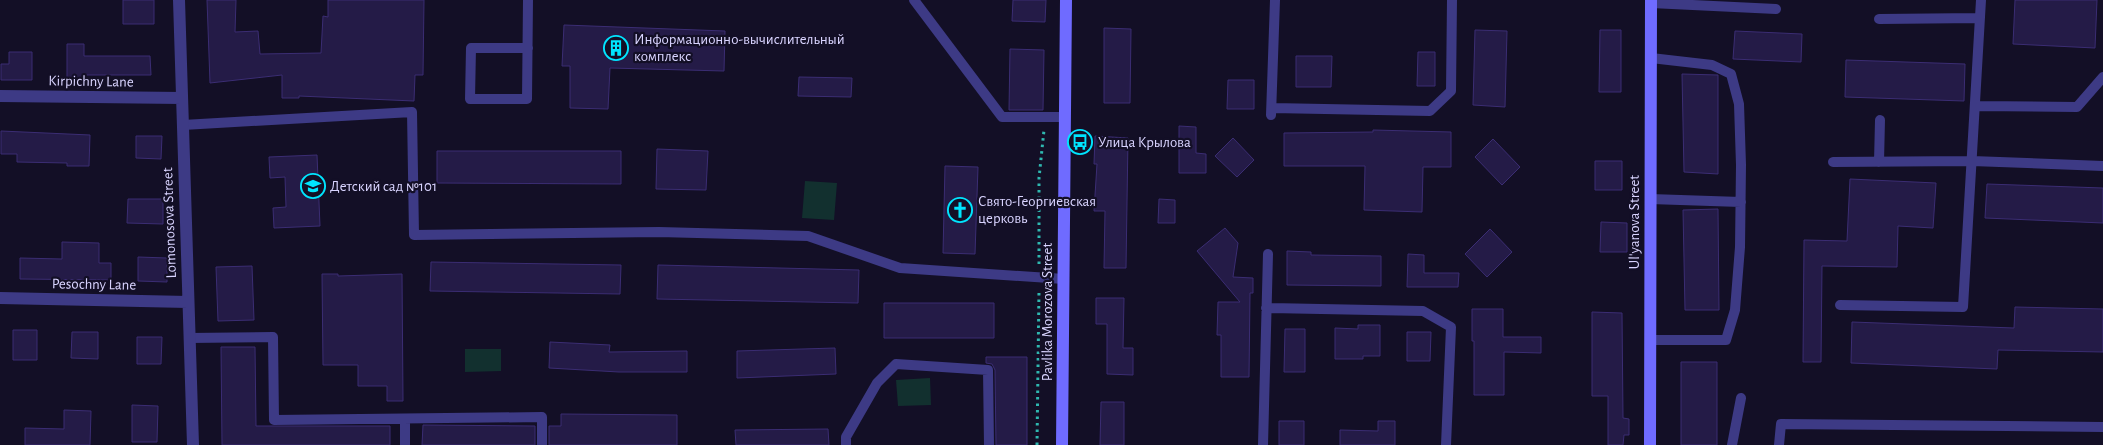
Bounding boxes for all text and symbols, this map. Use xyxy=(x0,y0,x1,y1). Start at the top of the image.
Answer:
place label: Информационно-вычислительный комплекс xyxy=(634,32,845,64)
building icon: Информационно-вычислительный комплекс xyxy=(603,35,629,61)
street label: Kirpichny Lane xyxy=(48,73,134,90)
bus stop icon: Улица Крылова xyxy=(1067,129,1093,155)
place label: Улица Крылова xyxy=(1098,135,1191,150)
street label: Lomonosova Street xyxy=(160,167,179,279)
school or university icon: Детский сад №101 xyxy=(300,173,326,199)
street label: Ul'yanova Street xyxy=(1627,175,1642,269)
place label: Детский сад №101 xyxy=(330,179,437,194)
place label: Свято-Георгиевская церковь xyxy=(978,194,1096,226)
church icon: Свято-Георгиевская церковь xyxy=(947,197,973,223)
street label: Pavlika Morozova Street xyxy=(1040,243,1055,381)
street label: Pesochny Lane xyxy=(52,276,136,293)

